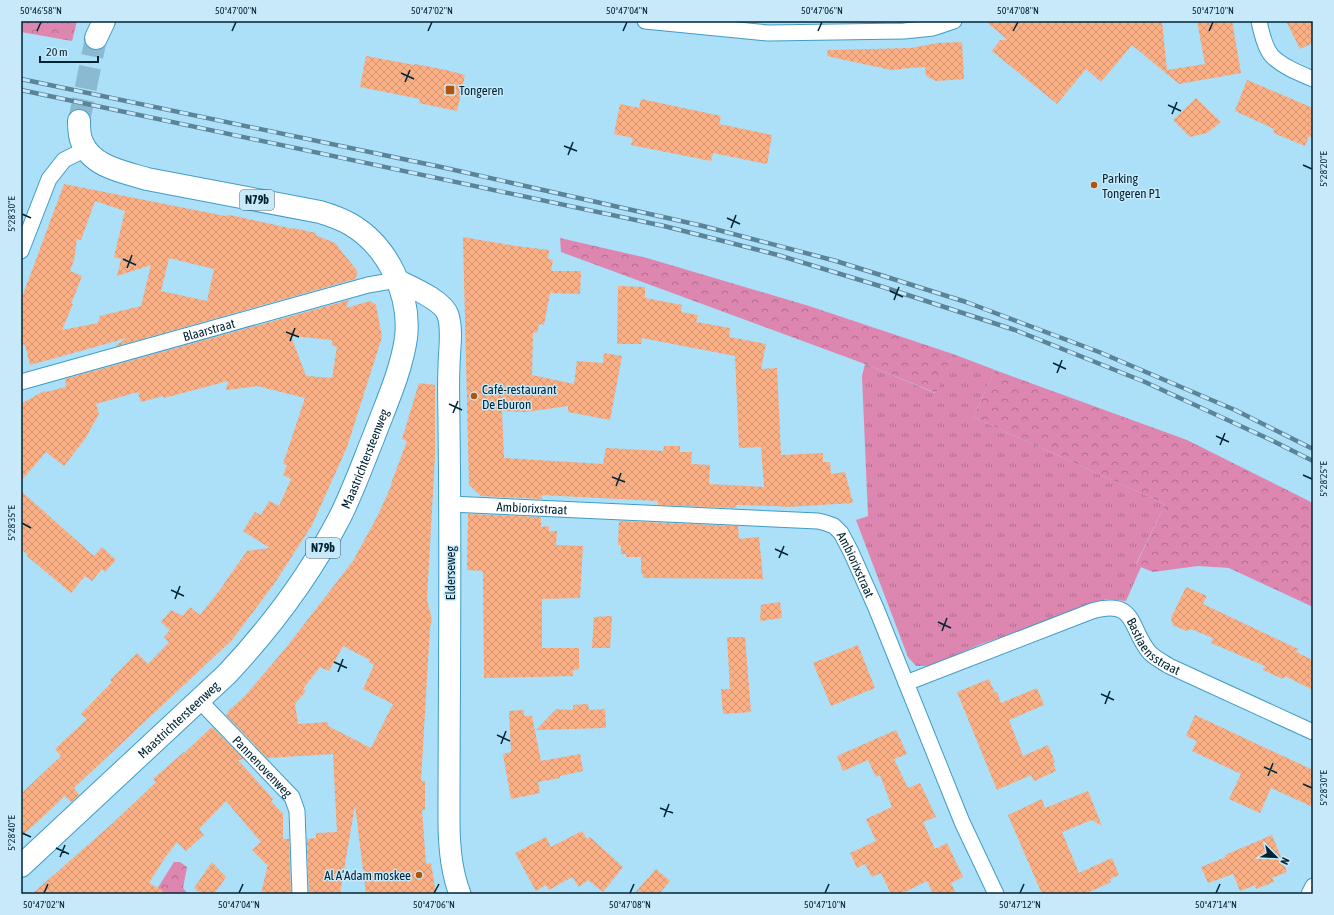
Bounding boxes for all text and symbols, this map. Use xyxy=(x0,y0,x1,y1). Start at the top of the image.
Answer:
text: 50°46'58"N xyxy=(20,5,62,16)
text: 50°47'00"N xyxy=(215,5,257,16)
text: 50°47'02"N xyxy=(411,5,453,16)
text: 50°47'04"N xyxy=(606,5,648,16)
text: 50°47'06"N xyxy=(801,5,843,16)
text: 50°47'08"N xyxy=(997,5,1039,16)
text: 50°47'10"N xyxy=(1192,5,1234,16)
scale bar xyxy=(40,38,98,64)
text: 20 m xyxy=(46,45,68,59)
place label: Tongeren xyxy=(459,83,504,98)
marker: Tongeren xyxy=(444,84,456,96)
text: 5°28'20"E xyxy=(1318,151,1329,187)
place label: Parking Tongeren P1 xyxy=(1102,171,1161,201)
marker: Parking Tongeren P1 xyxy=(1089,180,1099,190)
road number: N79b xyxy=(240,190,274,210)
text: 5°28'30"E xyxy=(6,196,17,232)
street label: Blaarstraat xyxy=(181,315,237,344)
place label: Café-restaurant De Eburon xyxy=(482,382,557,412)
marker: Café-restaurant De Eburon xyxy=(469,391,479,401)
street label: Maastrichtersteenweg xyxy=(338,406,391,511)
text: 5°28'25"E xyxy=(1318,461,1329,497)
street label: Ambiorixstraat xyxy=(496,499,568,517)
text: 5°28'35"E xyxy=(6,505,17,541)
street label: Ambiorixstraat xyxy=(834,529,878,600)
road number: N79b xyxy=(306,538,340,558)
street label: Elderseweg xyxy=(443,545,458,600)
street label: Bastiaensstraat xyxy=(1124,615,1183,678)
street label: Maastrichtersteenweg xyxy=(134,678,222,761)
street label: Pannenovenweg xyxy=(230,732,296,801)
text: 5°28'30"E xyxy=(1318,770,1329,806)
text: 5°28'40"E xyxy=(6,815,17,851)
north arrow xyxy=(1256,837,1296,877)
text: N xyxy=(1278,856,1292,866)
place label: Al A’Adam moskee xyxy=(324,868,411,883)
marker: Al A’Adam moskee xyxy=(414,870,424,880)
text: 50°47'02"N xyxy=(23,899,65,910)
text: 50°47'04"N xyxy=(218,899,260,910)
text: 50°47'06"N xyxy=(413,899,455,910)
text: 50°47'08"N xyxy=(609,899,651,910)
text: 50°47'10"N xyxy=(804,899,846,910)
text: 50°47'12"N xyxy=(999,899,1041,910)
text: 50°47'14"N xyxy=(1195,899,1237,910)

